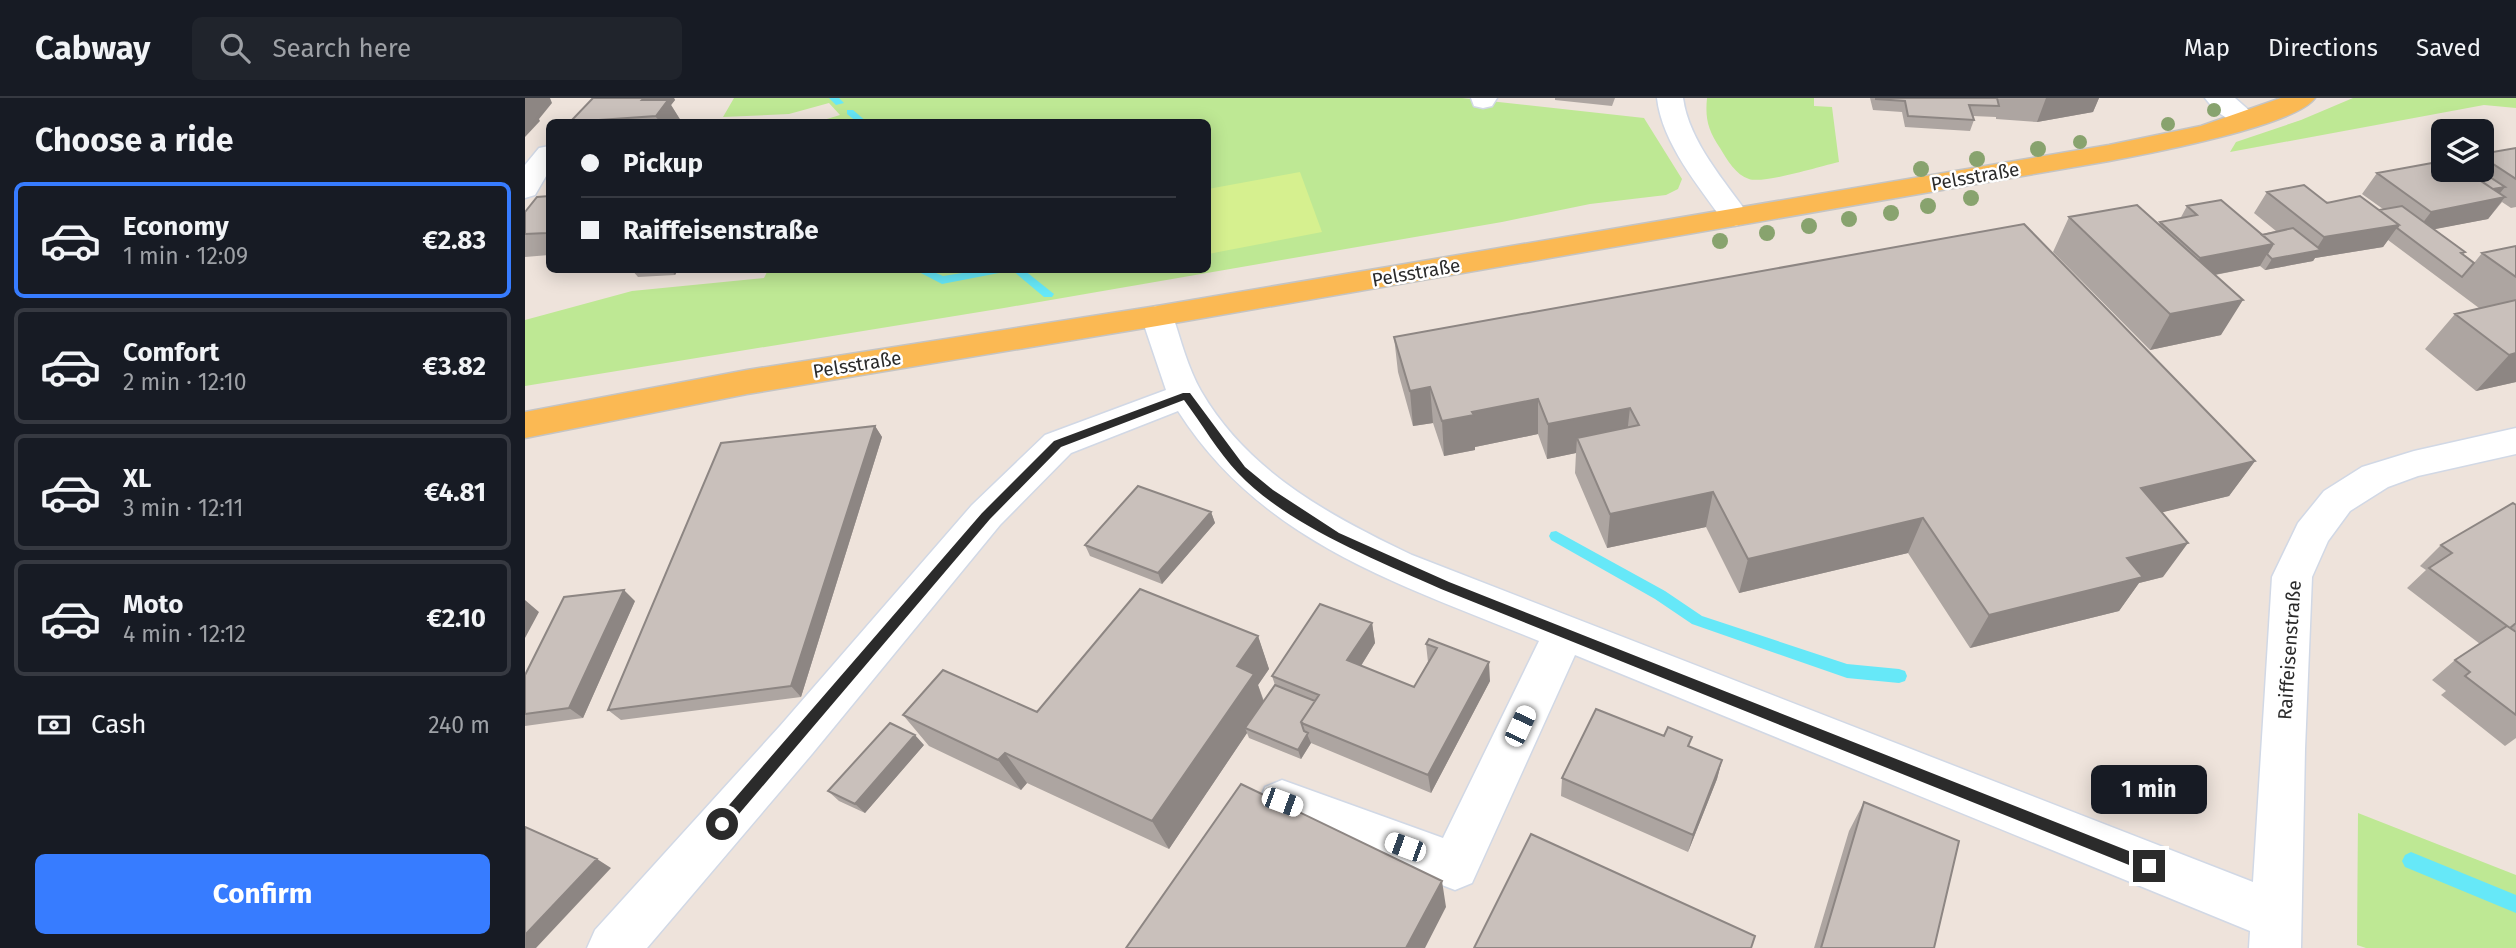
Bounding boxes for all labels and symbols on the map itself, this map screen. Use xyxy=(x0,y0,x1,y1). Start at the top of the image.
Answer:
street label: Pelsstraße xyxy=(1929,157,2021,196)
street label: Pelsstraße xyxy=(1370,253,1462,292)
street label: Pelsstraße xyxy=(811,346,903,383)
street label: Raiffeisenstraße xyxy=(2273,579,2306,721)
car xyxy=(1502,703,1539,749)
callout: 1 min xyxy=(2091,764,2207,814)
car xyxy=(1259,785,1306,819)
route start xyxy=(706,808,738,840)
car xyxy=(1382,830,1429,864)
route end xyxy=(2133,850,2165,882)

